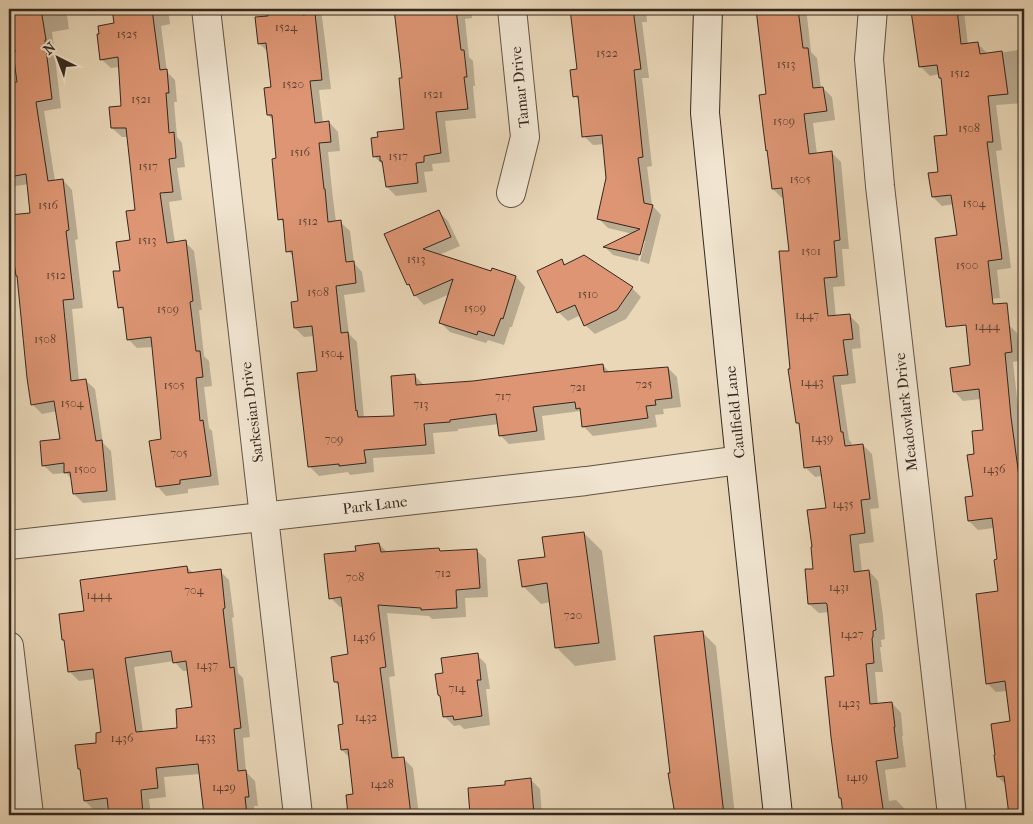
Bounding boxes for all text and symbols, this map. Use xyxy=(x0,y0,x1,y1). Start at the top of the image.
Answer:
house number: 1524 xyxy=(275,20,298,34)
house number: 1525 xyxy=(117,27,137,41)
north arrow xyxy=(32,32,82,82)
text: N xyxy=(40,39,60,59)
street label: Tamar Drive xyxy=(507,45,533,128)
house number: 1522 xyxy=(596,46,618,60)
house number: 1513 xyxy=(777,57,795,71)
house number: 1512 xyxy=(950,66,970,80)
house number: 1520 xyxy=(282,77,304,91)
house number: 1521 xyxy=(423,87,443,101)
house number: 1521 xyxy=(131,92,151,106)
house number: 1509 xyxy=(773,114,795,128)
house number: 1508 xyxy=(958,121,980,135)
house number: 1516 xyxy=(290,145,311,159)
house number: 1517 xyxy=(388,149,408,163)
house number: 1517 xyxy=(138,159,158,173)
house number: 1505 xyxy=(789,172,811,186)
house number: 1504 xyxy=(963,196,986,210)
house number: 1516 xyxy=(38,198,59,212)
house number: 1512 xyxy=(298,214,318,228)
house number: 1513 xyxy=(138,233,156,247)
house number: 1501 xyxy=(801,244,821,258)
house number: 1513 xyxy=(407,252,425,266)
house number: 1500 xyxy=(956,258,978,272)
house number: 1512 xyxy=(46,268,66,282)
house number: 1508 xyxy=(307,285,329,299)
house number: 1510 xyxy=(578,287,598,301)
house number: 1509 xyxy=(464,301,486,315)
house number: 1509 xyxy=(157,302,179,316)
house number: 1447 xyxy=(795,308,819,322)
house number: 1444 xyxy=(974,319,1001,333)
house number: 1508 xyxy=(34,332,56,346)
house number: 1504 xyxy=(321,346,344,360)
street label: Meadowlark Drive xyxy=(891,351,921,472)
street label: Sarkesian Drive xyxy=(237,360,267,463)
street label: Caulfield Lane xyxy=(721,364,749,459)
house number: 1443 xyxy=(800,375,824,389)
house number: 725 xyxy=(635,377,653,391)
house number: 1505 xyxy=(163,378,185,392)
house number: 721 xyxy=(570,380,586,394)
house number: 717 xyxy=(495,389,511,403)
house number: 1504 xyxy=(61,396,84,410)
house number: 713 xyxy=(414,397,429,411)
house number: 1439 xyxy=(811,431,833,445)
house number: 709 xyxy=(325,432,343,446)
house number: 705 xyxy=(170,446,188,460)
house number: 1500 xyxy=(74,462,96,476)
house number: 1436 xyxy=(983,462,1006,476)
street label: Park Lane xyxy=(342,492,409,518)
house number: 1435 xyxy=(832,497,854,511)
house number: 712 xyxy=(435,566,451,580)
house number: 708 xyxy=(346,570,364,584)
house number: 1431 xyxy=(829,580,849,594)
house number: 704 xyxy=(184,583,205,597)
house number: 1444 xyxy=(86,588,113,602)
house number: 720 xyxy=(564,608,582,622)
house number: 1427 xyxy=(840,627,864,641)
house number: 1436 xyxy=(353,630,376,644)
house number: 1437 xyxy=(196,658,218,672)
house number: 714 xyxy=(448,681,466,695)
house number: 1423 xyxy=(838,696,860,710)
house number: 1432 xyxy=(355,710,377,724)
house number: 1433 xyxy=(194,730,216,744)
house number: 1436 xyxy=(111,731,134,745)
house number: 1419 xyxy=(846,770,868,784)
house number: 1428 xyxy=(370,777,394,791)
house number: 1429 xyxy=(212,780,236,794)

